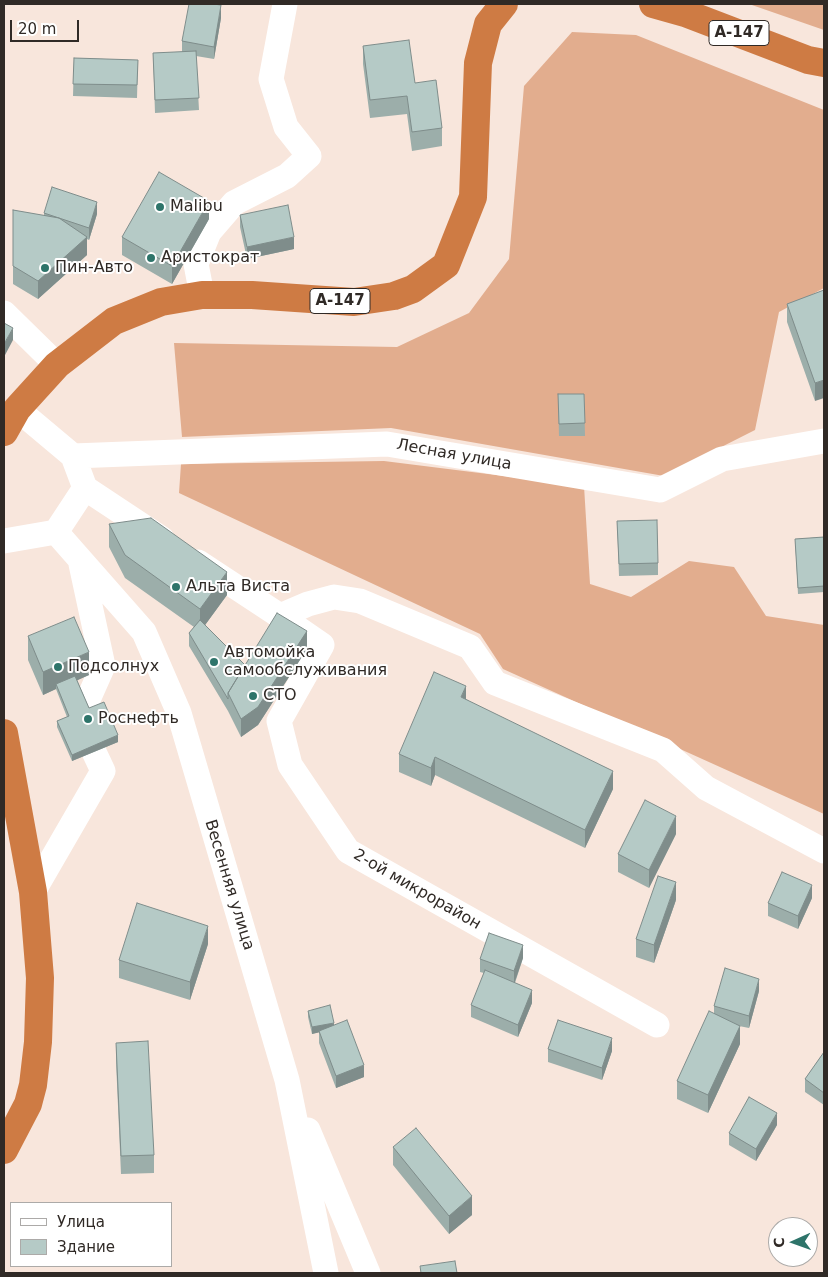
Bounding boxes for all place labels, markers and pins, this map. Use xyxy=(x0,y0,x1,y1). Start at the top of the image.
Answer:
place label: Malibu xyxy=(170,197,223,217)
marker: Malibu xyxy=(154,201,166,213)
place label: Аристократ xyxy=(161,248,259,268)
marker: Аристократ xyxy=(145,252,157,264)
place label: Пин-Авто xyxy=(55,258,133,278)
marker: Пин-Авто xyxy=(39,262,51,274)
place label: Альта Виста xyxy=(186,577,290,597)
marker: Альта Виста xyxy=(170,581,182,593)
place label: Автомойка самообслуживания xyxy=(224,643,387,681)
marker: Автомойка самообслуживания xyxy=(208,656,220,668)
place label: Подсолнух xyxy=(68,657,159,677)
marker: Подсолнух xyxy=(52,661,64,673)
place label: СТО xyxy=(263,686,297,706)
marker: СТО xyxy=(247,690,259,702)
place label: Роснефть xyxy=(98,709,179,729)
marker: Роснефть xyxy=(82,713,94,725)

